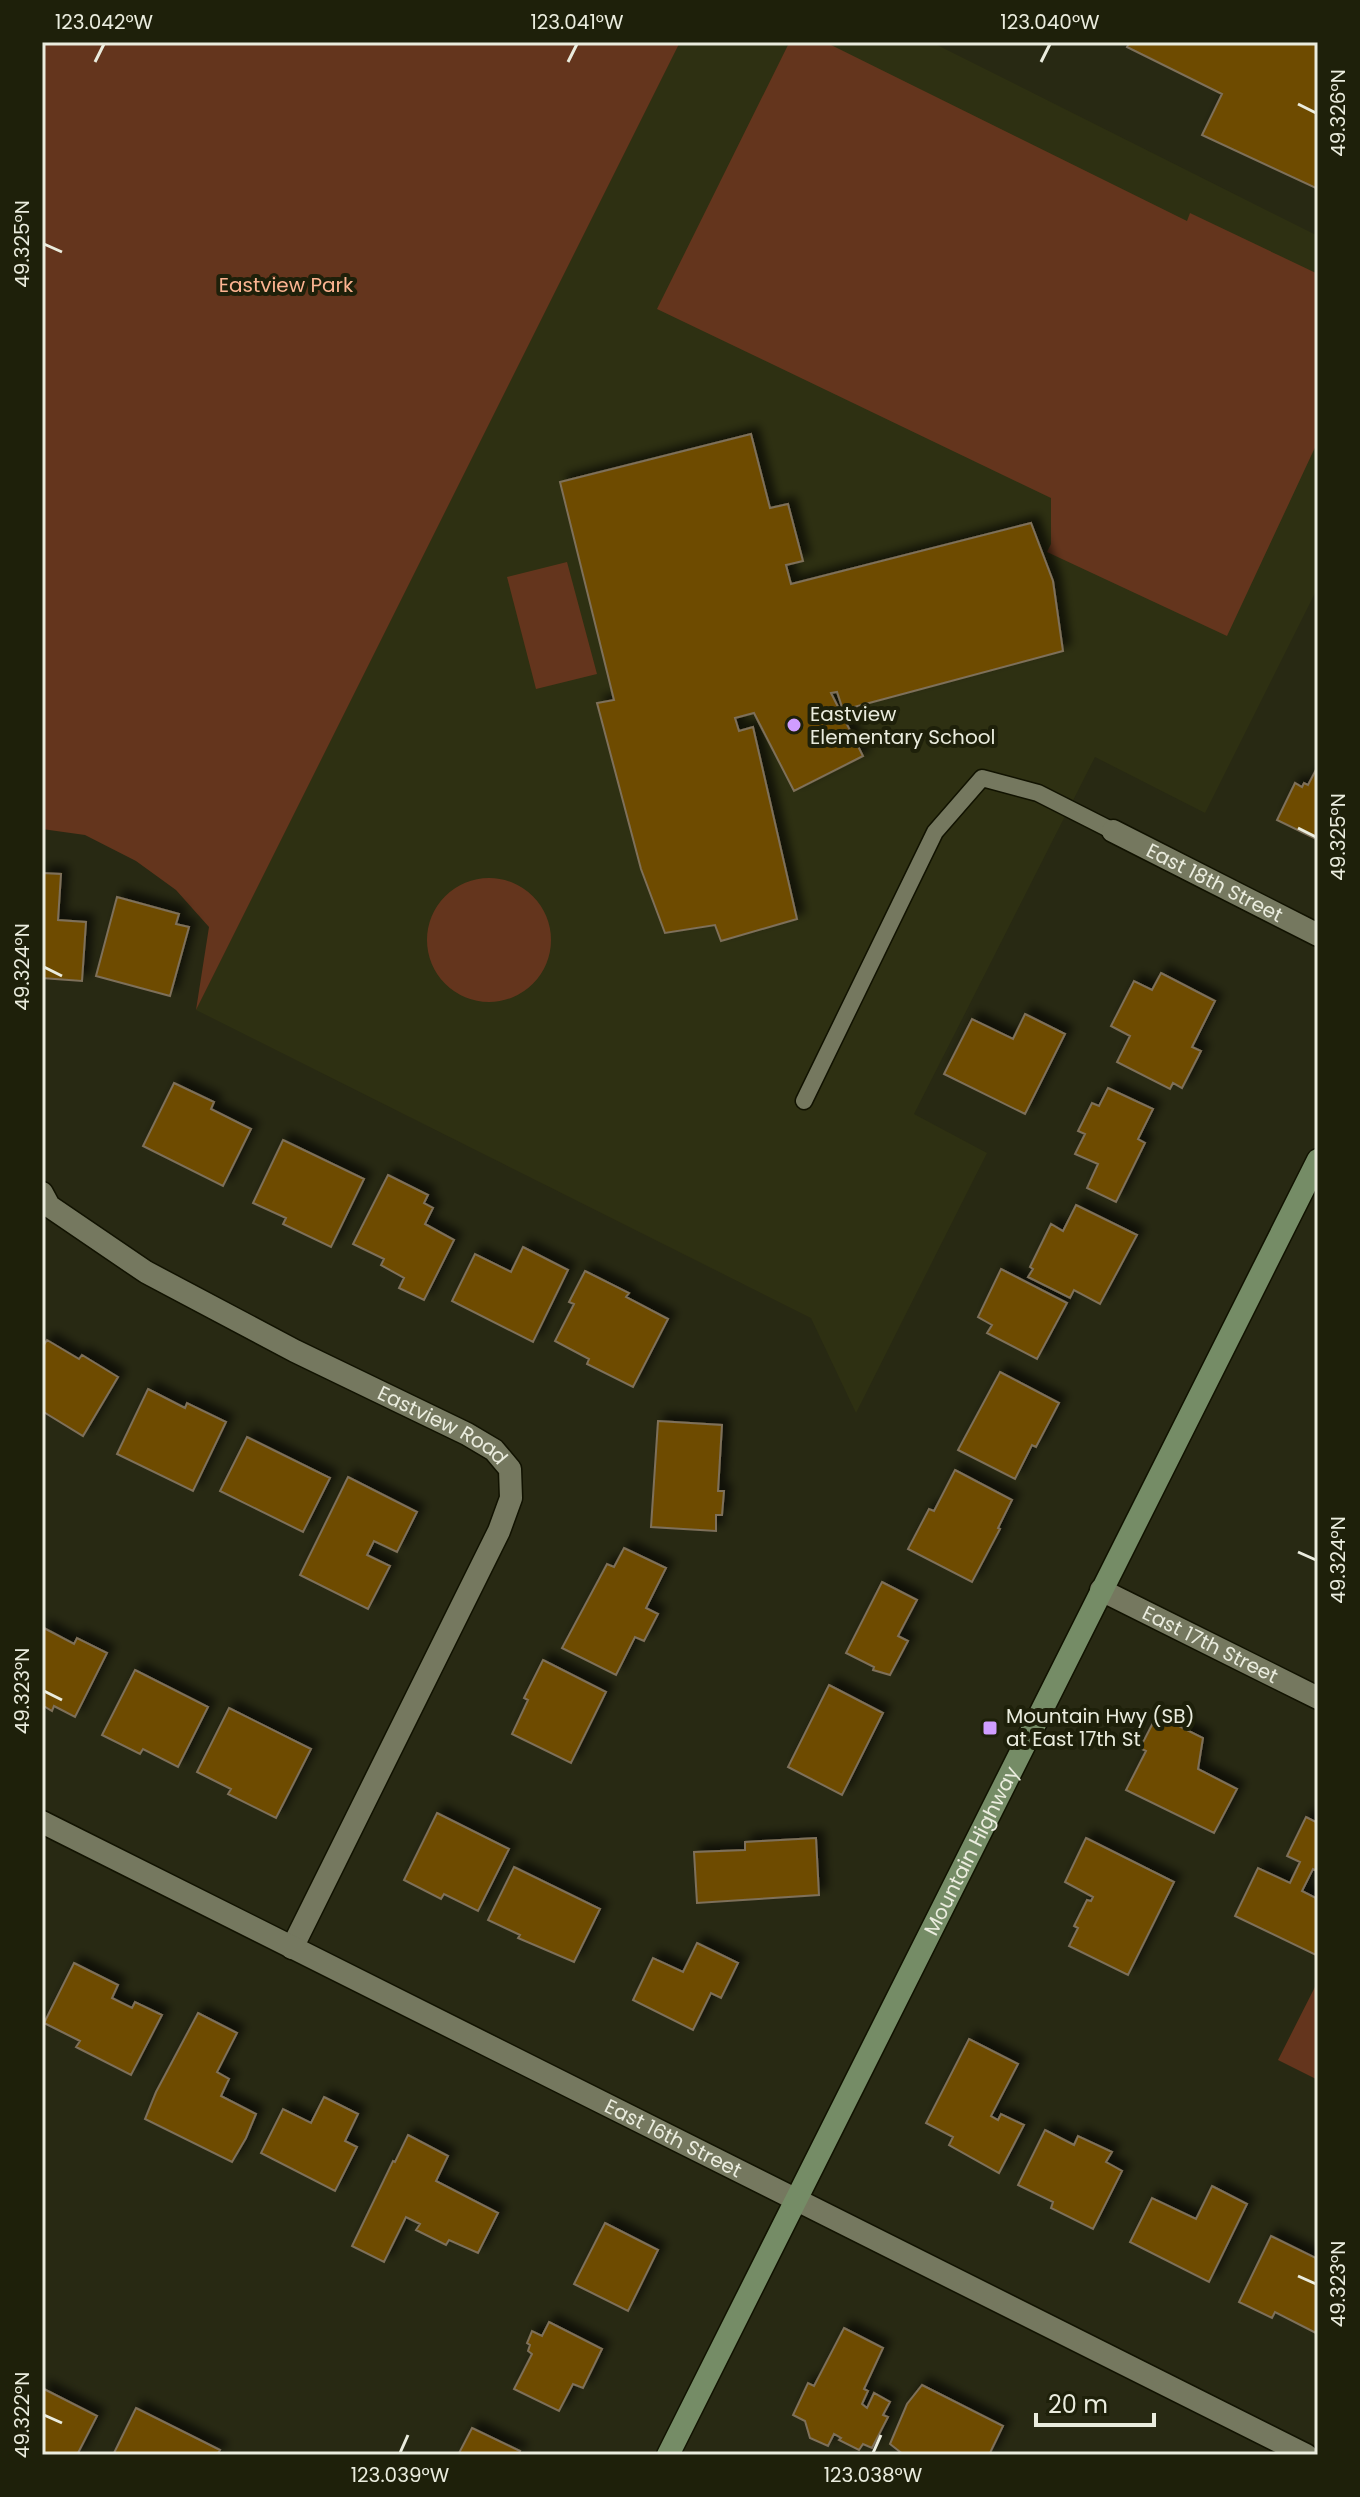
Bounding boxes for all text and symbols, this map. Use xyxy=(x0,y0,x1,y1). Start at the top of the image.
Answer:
text: 123.042°W xyxy=(55,8,154,36)
text: 123.041°W xyxy=(530,8,624,36)
text: 123.040°W xyxy=(1000,8,1100,36)
text: 49.326°N xyxy=(1324,69,1352,157)
text: 49.325°N xyxy=(8,200,36,288)
park label: Eastview Park xyxy=(219,271,354,299)
place label: Eastview Elementary School xyxy=(810,700,995,751)
marker: Eastview Elementary School xyxy=(785,716,803,734)
text: 49.325°N xyxy=(1324,793,1352,881)
street label: East 18th Street xyxy=(1141,836,1288,929)
text: 49.324°N xyxy=(8,923,36,1011)
street label: Eastview Road xyxy=(373,1379,514,1470)
text: 49.324°N xyxy=(1324,1516,1352,1604)
street label: East 17th Street xyxy=(1138,1599,1283,1690)
text: 49.323°N xyxy=(8,1648,36,1734)
place label: Mountain Hwy (SB) at East 17th St xyxy=(1006,1702,1194,1753)
marker: Mountain Hwy (SB) at East 17th St xyxy=(981,1719,999,1737)
street label: Mountain Highway xyxy=(917,1761,1025,1940)
street label: East 16th Street xyxy=(600,2092,747,2184)
text: 49.323°N xyxy=(1324,2241,1352,2327)
text: 49.322°N xyxy=(8,2372,36,2458)
scale bar xyxy=(1036,2377,1154,2427)
text: 20 m xyxy=(1048,2388,1108,2421)
text: 123.039°W xyxy=(351,2461,450,2489)
text: 123.038°W xyxy=(824,2461,923,2489)

